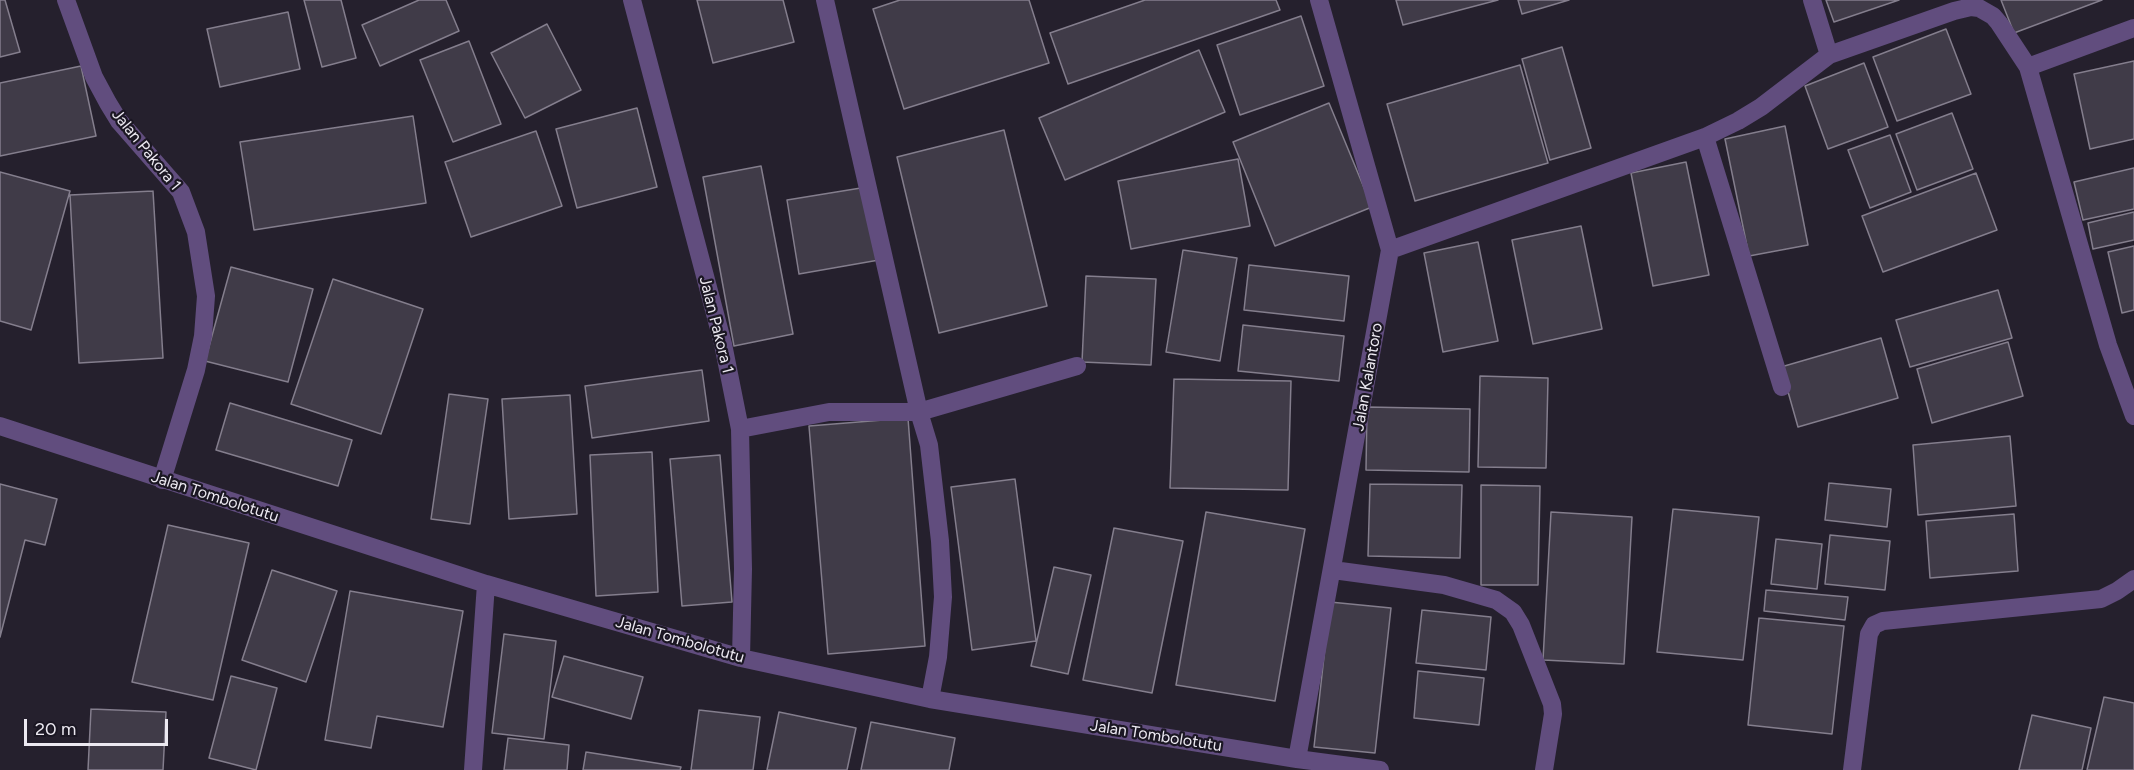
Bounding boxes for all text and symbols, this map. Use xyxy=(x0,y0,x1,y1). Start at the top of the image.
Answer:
street label: Jalan Pakora 1 xyxy=(107,105,185,195)
street label: Jalan Pakora 1 xyxy=(695,275,737,375)
street label: Jalan Kalantoro xyxy=(1349,321,1387,433)
street label: Jalan Tombolotutu xyxy=(149,467,281,527)
street label: Jalan Tombolotutu xyxy=(613,612,747,668)
scale bar xyxy=(27,707,171,745)
street label: Jalan Tombolotutu xyxy=(1089,716,1223,756)
text: 20 m xyxy=(35,718,76,740)

